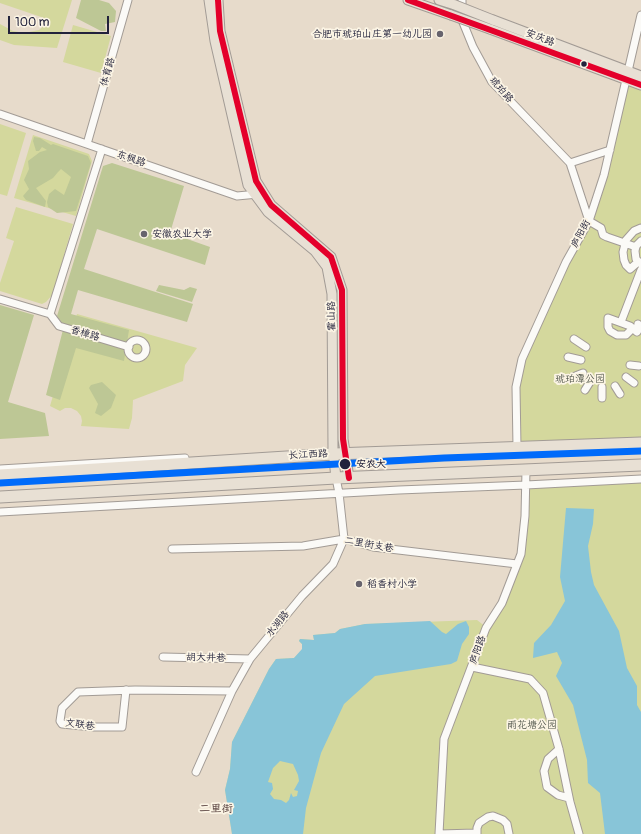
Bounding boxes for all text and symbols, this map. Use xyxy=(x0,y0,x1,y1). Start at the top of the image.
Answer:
scale bar xyxy=(10,8,111,34)
text: 100 m xyxy=(15,15,49,30)
street label: 安庆路 xyxy=(524,27,556,49)
place label: 合肥市琥珀山庄第一幼儿园 xyxy=(312,28,432,40)
marker: 合肥市琥珀山庄第一幼儿园 xyxy=(435,29,445,39)
street label: 体育路 xyxy=(98,56,118,88)
unlabelled marker xyxy=(579,59,589,69)
street label: 琥珀路 xyxy=(487,75,515,105)
street label: 东枫路 xyxy=(115,148,147,170)
street label: 庐阳街 xyxy=(569,218,593,250)
place label: 安徽农业大学 xyxy=(152,228,212,240)
marker: 安徽农业大学 xyxy=(139,229,149,239)
street label: 霍山路 xyxy=(326,301,338,331)
street label: 香樟路 xyxy=(69,324,101,344)
park label: 琥珀潭公园 xyxy=(555,373,605,385)
street label: 长江西路 xyxy=(288,448,328,462)
marker: 安农大 xyxy=(338,457,352,471)
place label: 安农大 xyxy=(356,458,386,470)
street label: 二里街支巷 xyxy=(343,535,395,555)
place label: 稻香村小学 xyxy=(367,578,417,590)
marker: 稻香村小学 xyxy=(354,579,364,589)
street label: 水湖路 xyxy=(264,609,292,639)
street label: 庐阳路 xyxy=(467,634,489,666)
street label: 胡大井巷 xyxy=(186,652,226,664)
street label: 文联巷 xyxy=(64,717,96,733)
park label: 雨花塘公园 xyxy=(507,719,557,731)
district label: 二里街 xyxy=(200,802,232,816)

